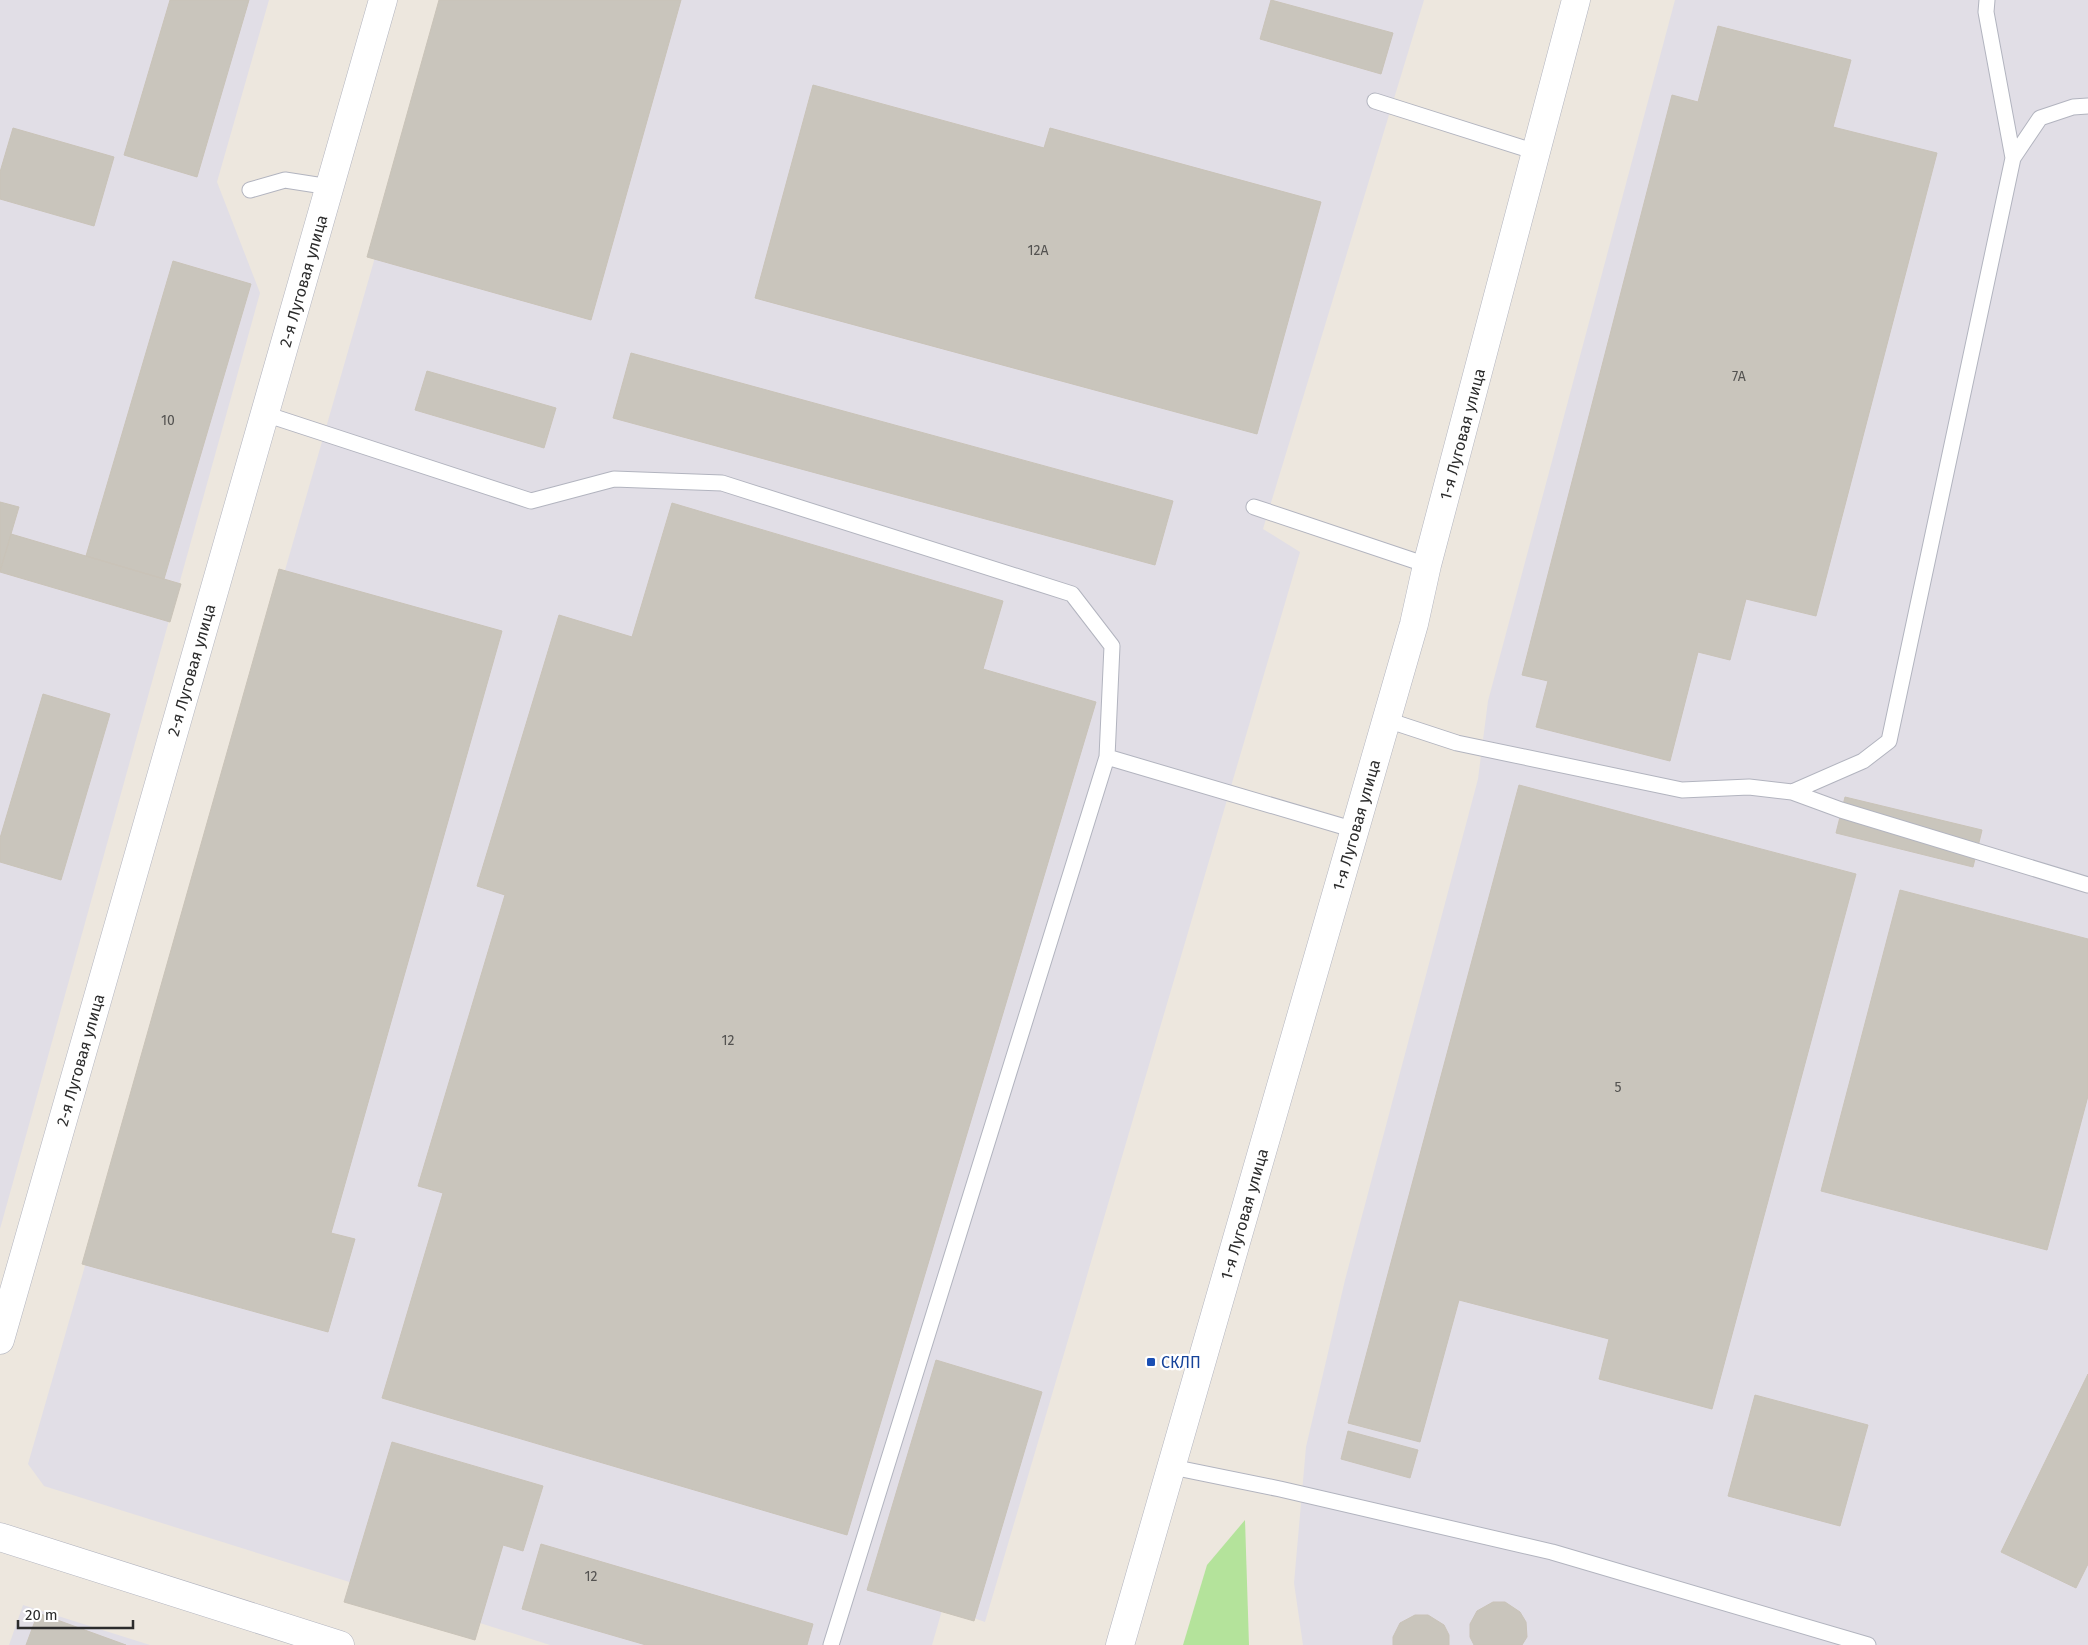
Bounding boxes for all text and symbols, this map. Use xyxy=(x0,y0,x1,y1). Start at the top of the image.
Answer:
street label: 2-я Луговая улица xyxy=(276,213,331,349)
house number: 12А xyxy=(1027,242,1049,259)
street label: 1-я Луговая улица xyxy=(1436,366,1489,502)
house number: 7А xyxy=(1732,368,1746,385)
house number: 10 xyxy=(161,412,175,429)
street label: 2-я Луговая улица xyxy=(164,602,219,738)
street label: 1-я Луговая улица xyxy=(1329,757,1384,893)
street label: 2-я Луговая улица xyxy=(53,992,108,1128)
house number: 12 xyxy=(722,1032,735,1049)
house number: 5 xyxy=(1614,1079,1622,1096)
street label: 1-я Луговая улица xyxy=(1217,1146,1272,1282)
place label: СКЛП xyxy=(1161,1353,1201,1372)
marker: СКЛП xyxy=(1145,1356,1157,1368)
house number: 12 xyxy=(585,1568,598,1585)
scale bar xyxy=(18,1598,132,1630)
text: 20 m xyxy=(25,1606,58,1624)

